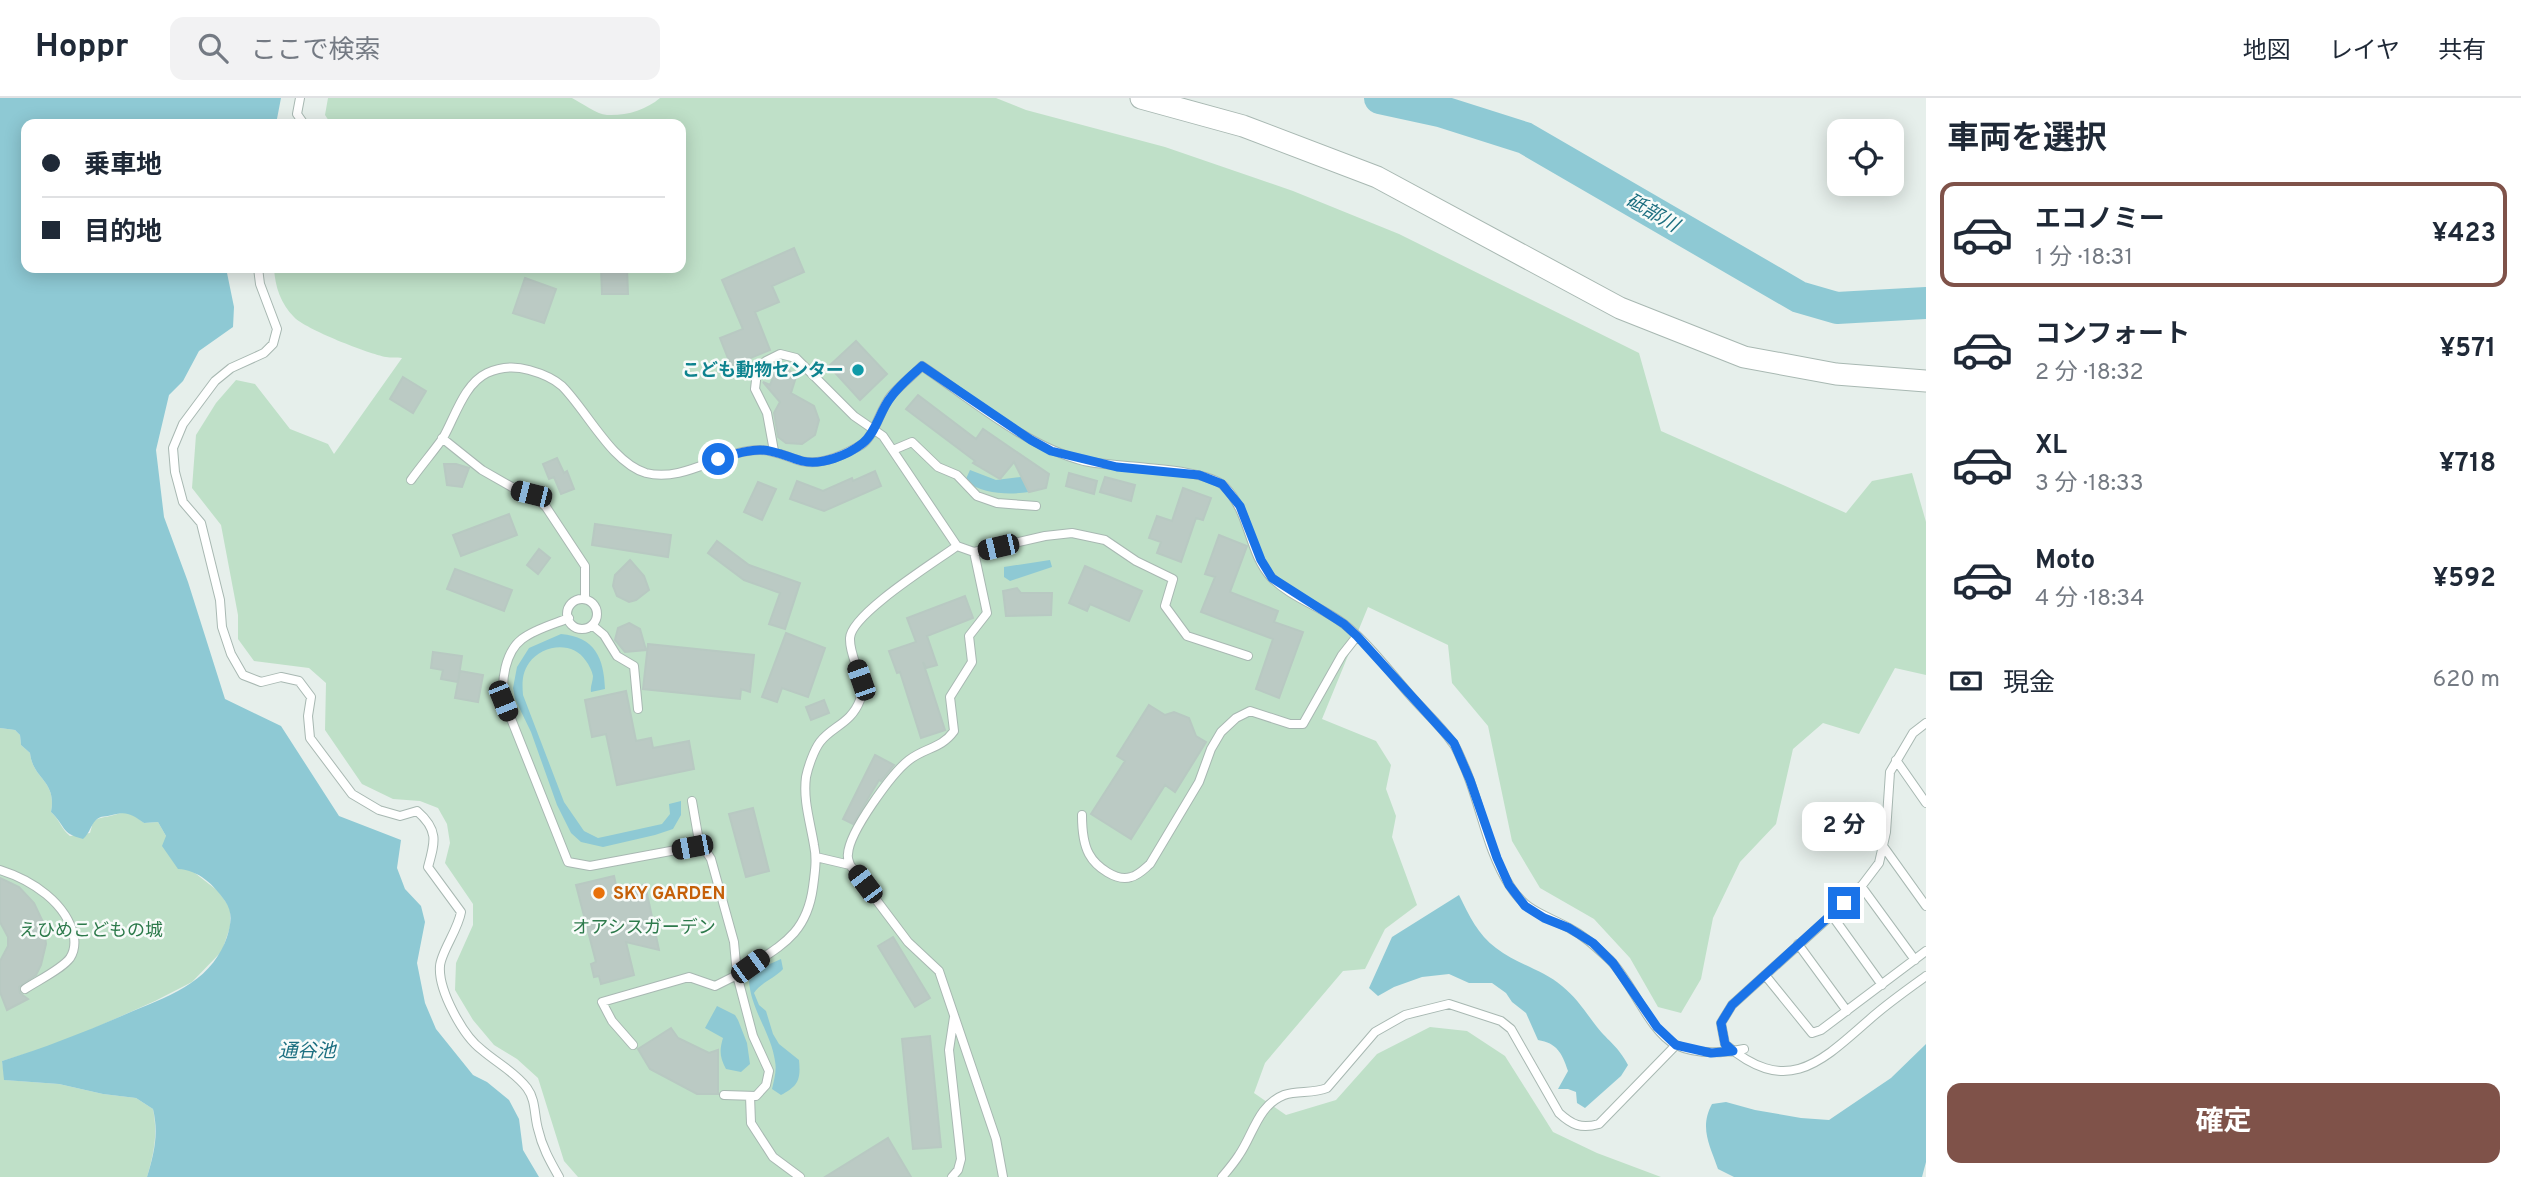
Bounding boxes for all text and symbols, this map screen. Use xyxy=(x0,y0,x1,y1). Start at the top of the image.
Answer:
search box xyxy=(170,17,660,80)
text: Hoppr xyxy=(35,27,128,69)
icon: search xyxy=(194,29,232,67)
text: ここで検索 xyxy=(250,35,380,68)
text: 地図 xyxy=(2243,37,2291,67)
text: レイヤ xyxy=(2329,37,2400,67)
text: 共有 xyxy=(2438,37,2486,67)
map controls xyxy=(1827,119,1904,196)
button: locate xyxy=(1827,119,1904,196)
text: 車両を選択 xyxy=(1947,120,2107,160)
text: 乗車地 xyxy=(84,150,162,183)
water label: 砥部川 xyxy=(1621,189,1684,239)
icon: car xyxy=(1951,203,2014,266)
text: エコノミー xyxy=(2035,204,2165,237)
text: 目的地 xyxy=(84,217,162,250)
text: ¥423 xyxy=(2432,218,2496,251)
text: 1 分 · 18:31 xyxy=(2035,244,2133,273)
icon: car xyxy=(1951,318,2014,381)
text: コンフォート xyxy=(2035,319,2190,352)
text: ¥571 xyxy=(2440,333,2496,366)
text: 2 分 · 18:32 xyxy=(2035,359,2144,388)
place label: こども動物センター xyxy=(682,360,844,383)
marker: こども動物センター xyxy=(850,362,866,378)
text: XL xyxy=(2035,430,2067,463)
icon: car xyxy=(1951,433,2014,496)
route start xyxy=(702,443,734,475)
text: ¥718 xyxy=(2439,448,2496,481)
text: 3 分 · 18:33 xyxy=(2035,470,2144,499)
car xyxy=(509,479,554,509)
car xyxy=(976,532,1021,562)
text: Moto xyxy=(2035,545,2095,578)
icon: car xyxy=(1951,548,2014,611)
text: ¥592 xyxy=(2432,563,2496,596)
text: 4 分 · 18:34 xyxy=(2035,585,2144,614)
car xyxy=(845,657,878,703)
icon: cash xyxy=(1947,662,1985,700)
text: 620 m xyxy=(2433,666,2500,695)
text: 現金 xyxy=(2003,668,2055,701)
car xyxy=(486,678,521,724)
callout: 2 分 xyxy=(1802,802,1886,850)
text: 2 分 xyxy=(1823,812,1865,841)
car xyxy=(670,833,715,861)
car xyxy=(844,861,887,907)
place label: SKY GARDEN xyxy=(613,883,725,906)
marker: SKY GARDEN xyxy=(591,885,607,901)
route end xyxy=(1828,887,1860,919)
park label: オアシスガーデン xyxy=(572,917,716,940)
park label: えひめこどもの城 xyxy=(19,920,163,943)
car xyxy=(727,945,774,987)
water label: 通谷池 xyxy=(278,1040,337,1064)
button: 確定 xyxy=(1947,1083,2500,1163)

